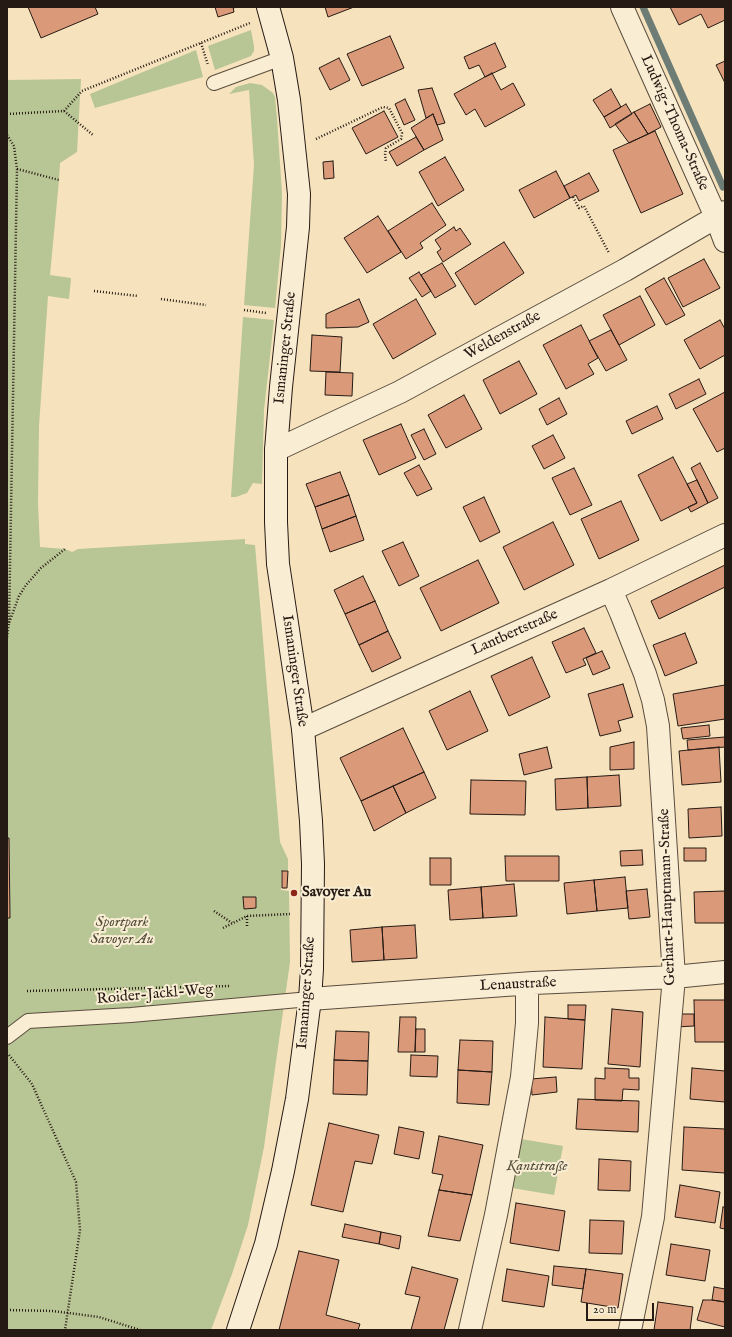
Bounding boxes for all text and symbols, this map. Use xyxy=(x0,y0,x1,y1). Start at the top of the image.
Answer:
street label: Ludwig-Thoma-Straße xyxy=(636,52,712,194)
street label: Ismaninger Straße xyxy=(271,291,301,405)
street label: Weldenstraße xyxy=(462,308,544,364)
street label: Lantbertstraße xyxy=(469,606,561,660)
street label: Ismaninger Straße xyxy=(277,614,311,728)
street label: Gerhart-Hauptmann-Straße xyxy=(656,808,680,986)
place label: Savoyer Au xyxy=(302,884,371,902)
marker: Savoyer Au xyxy=(289,888,299,898)
park label: Sportpark Savoyer Au xyxy=(90,914,154,949)
street label: Ismaninger Straße xyxy=(294,936,320,1050)
street label: Lenaustraße xyxy=(479,974,557,996)
street label: Roider-Jackl-Weg xyxy=(96,981,214,1009)
park label: Kantstraße xyxy=(507,1158,567,1176)
scale bar xyxy=(588,1295,656,1321)
text: 20 m xyxy=(593,1302,616,1317)

